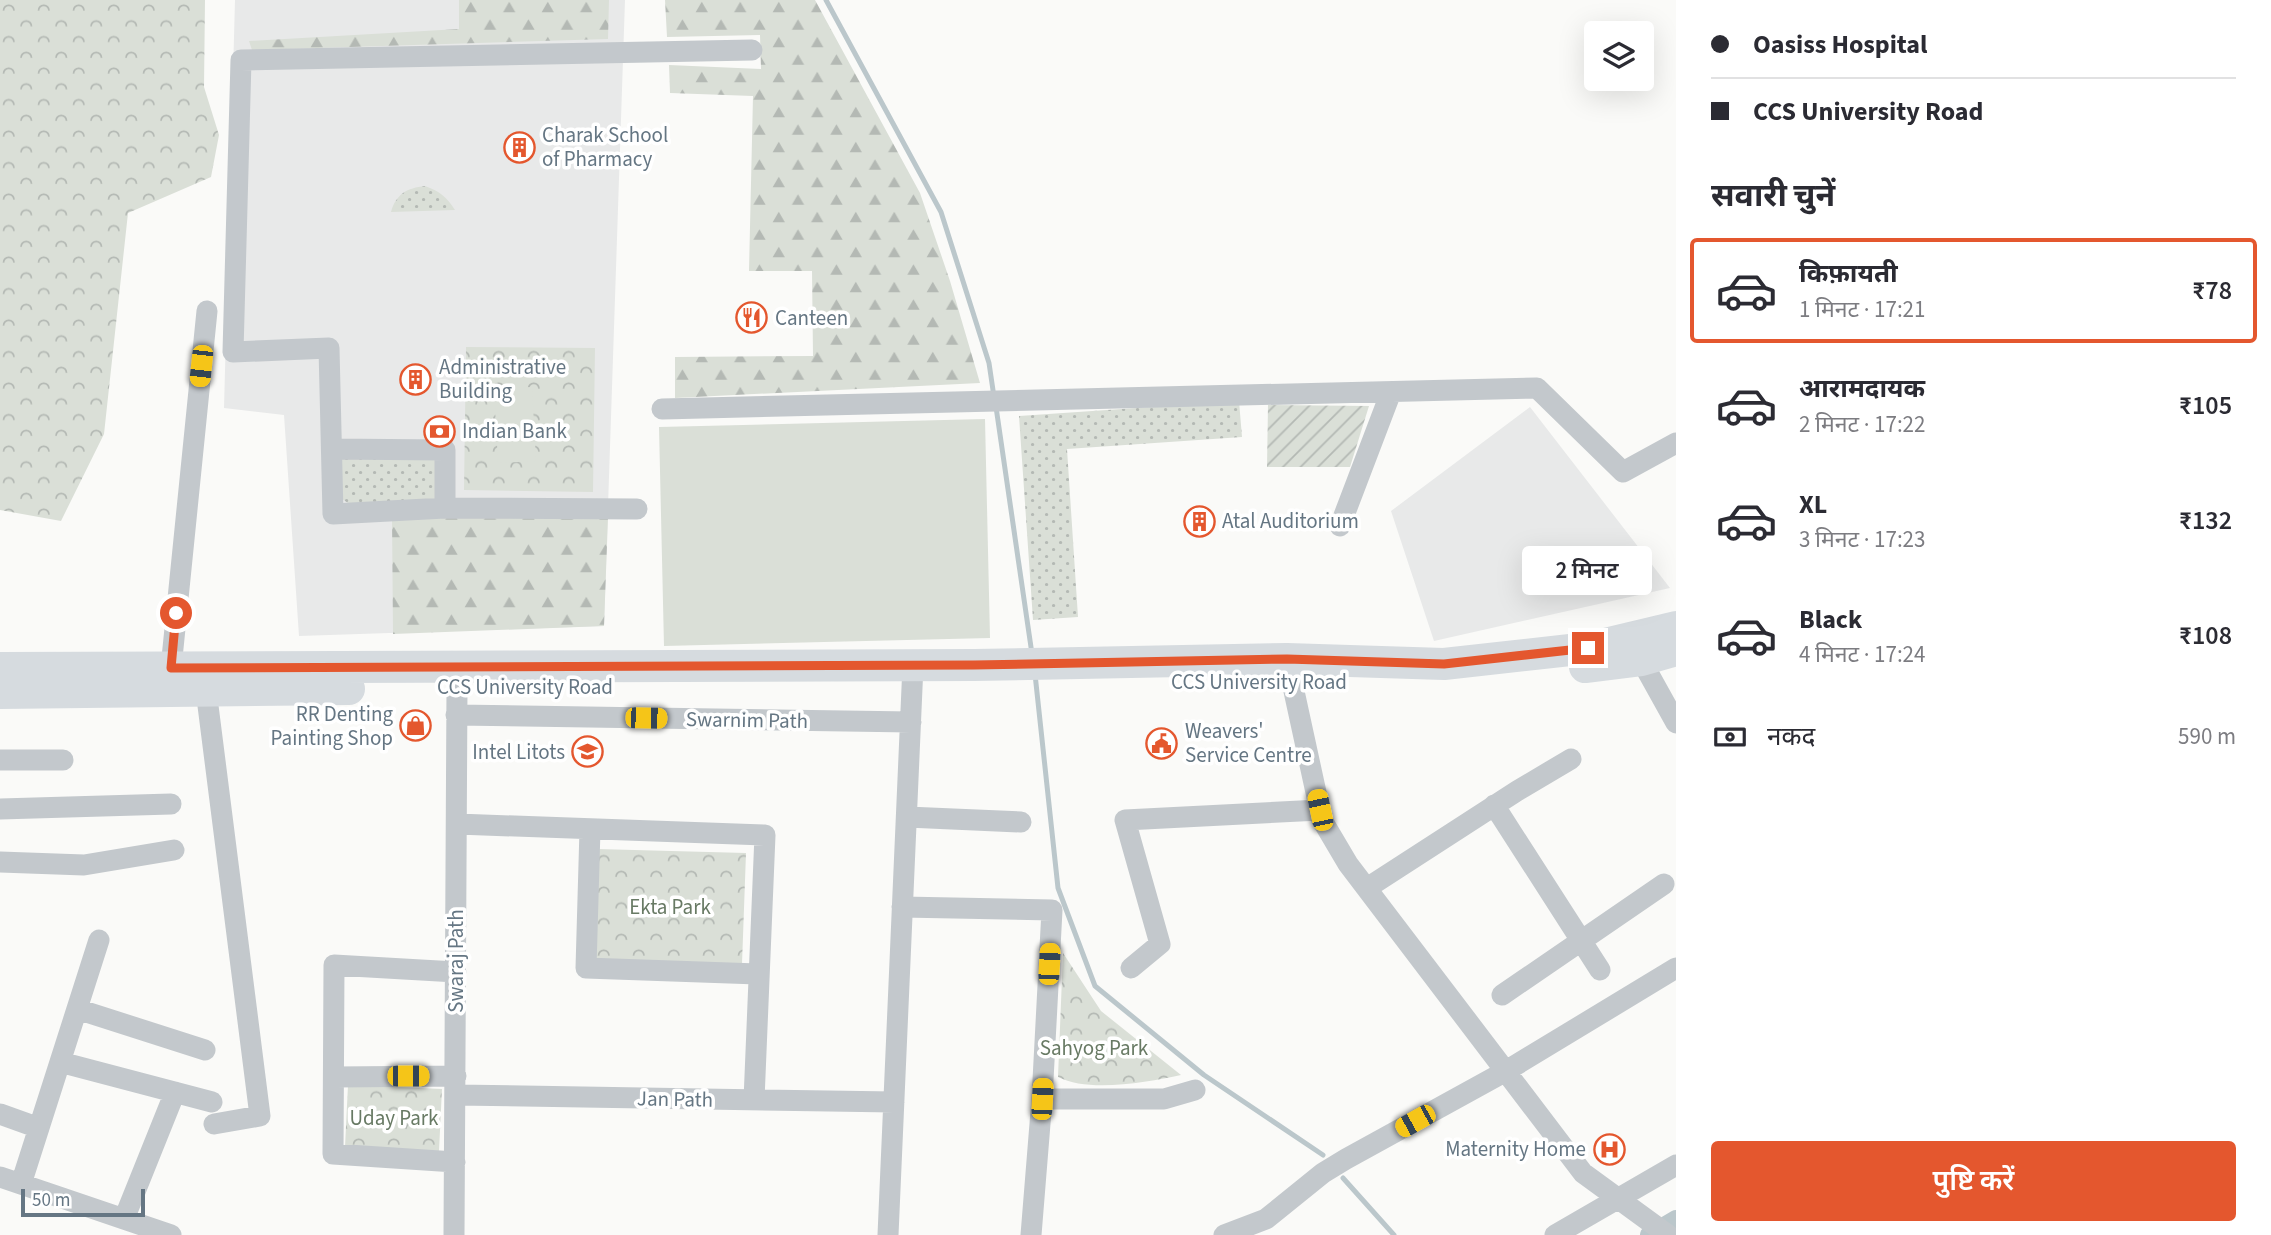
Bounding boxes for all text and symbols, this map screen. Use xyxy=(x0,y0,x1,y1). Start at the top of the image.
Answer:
map controls xyxy=(1584,21,1654,91)
button: layers xyxy=(1584,21,1654,91)
text: Oasiss Hospital xyxy=(1753,26,1927,63)
text: CCS University Road xyxy=(1753,93,1983,130)
place label: Charak School of Pharmacy xyxy=(542,120,668,174)
building icon: Charak School of Pharmacy xyxy=(502,130,536,164)
text: सवारी चुनें xyxy=(1711,173,1835,219)
text: किफ़ायती xyxy=(1799,255,1898,292)
icon: car xyxy=(1715,259,1778,322)
text: ₹78 xyxy=(2192,272,2232,309)
text: 1 मिनट · 17:21 xyxy=(1799,293,1925,326)
restaurant icon: Canteen xyxy=(735,301,769,335)
place label: Canteen xyxy=(775,303,848,333)
car xyxy=(189,344,214,388)
place label: Administrative Building xyxy=(439,352,566,406)
building icon: Administrative Building xyxy=(399,362,433,396)
text: आरामदायक xyxy=(1799,370,1925,407)
icon: car xyxy=(1715,374,1778,437)
text: ₹105 xyxy=(2179,387,2232,424)
text: 2 मिनट · 17:22 xyxy=(1799,408,1925,441)
bank icon: Indian Bank xyxy=(422,414,456,448)
place label: Indian Bank xyxy=(462,416,568,446)
text: XL xyxy=(1799,486,1827,523)
icon: car xyxy=(1715,489,1778,552)
text: ₹132 xyxy=(2179,502,2232,539)
building icon: Atal Auditorium xyxy=(1182,504,1216,538)
place label: Atal Auditorium xyxy=(1222,506,1359,536)
text: 3 मिनट · 17:23 xyxy=(1799,523,1925,556)
callout: 2 मिनट xyxy=(1523,546,1653,596)
text: 2 मिनट xyxy=(1555,554,1619,587)
route start xyxy=(160,597,192,629)
text: Black xyxy=(1799,601,1862,638)
icon: car xyxy=(1715,604,1778,667)
text: ₹108 xyxy=(2179,617,2232,654)
route end xyxy=(1572,632,1604,664)
text: 4 मिनट · 17:24 xyxy=(1799,638,1925,671)
street label: CCS University Road xyxy=(1171,667,1347,697)
street label: CCS University Road xyxy=(437,672,613,702)
place label: RR Denting Painting Shop xyxy=(271,699,393,753)
street label: Swarnim Path xyxy=(686,704,808,736)
car xyxy=(625,707,668,729)
shop icon: RR Denting Painting Shop xyxy=(399,709,433,743)
place label: Weavers' Service Centre xyxy=(1185,716,1312,770)
icon: cash xyxy=(1711,718,1749,756)
text: नकद xyxy=(1767,718,1815,755)
text: 590 m xyxy=(2178,720,2236,753)
public building icon: Weavers' Service Centre xyxy=(1145,726,1179,760)
school or university icon: Intel Litots xyxy=(571,735,605,769)
place label: Intel Litots xyxy=(472,737,565,767)
car xyxy=(1306,787,1335,833)
park label: Ekta Park xyxy=(629,892,711,922)
street label: Swaraj Path xyxy=(441,909,471,1013)
car xyxy=(1038,942,1061,986)
park label: Sahyog Park xyxy=(1040,1033,1149,1063)
car xyxy=(388,1066,430,1087)
car xyxy=(1031,1077,1054,1121)
street label: Jan Path xyxy=(637,1083,713,1115)
car xyxy=(1392,1102,1439,1140)
park label: Uday Park xyxy=(349,1103,439,1133)
hospital icon: Maternity Home xyxy=(1592,1132,1626,1166)
place label: Maternity Home xyxy=(1445,1134,1586,1164)
button: पुष्टि करें xyxy=(1711,1141,2236,1221)
scale bar xyxy=(21,1186,145,1218)
text: 50 m xyxy=(32,1187,70,1214)

